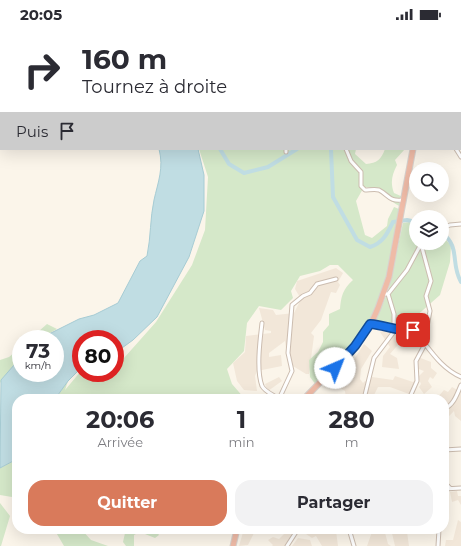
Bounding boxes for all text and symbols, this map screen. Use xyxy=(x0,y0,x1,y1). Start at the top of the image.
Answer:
text: 20:05 xyxy=(20,5,62,24)
text: 160 m xyxy=(82,42,167,76)
icon: right xyxy=(16,44,68,96)
text: Tournez à droite xyxy=(82,76,227,98)
icon: arrive xyxy=(56,120,78,142)
text: Puis xyxy=(16,122,48,141)
map controls xyxy=(409,162,449,250)
button: search xyxy=(409,162,449,202)
button: layers xyxy=(409,210,449,250)
pin xyxy=(396,313,430,347)
icon: arrive xyxy=(402,319,424,341)
speed limit sign: 80 xyxy=(72,330,124,382)
text: 73 xyxy=(26,339,50,363)
position arrow xyxy=(314,347,356,389)
text: km/h xyxy=(25,359,51,372)
text: 20:06 xyxy=(86,405,154,434)
text: 1 xyxy=(237,405,246,434)
text: 280 xyxy=(329,405,375,434)
text: Arrivée xyxy=(97,434,143,450)
text: min xyxy=(228,434,255,450)
text: m xyxy=(345,434,359,450)
button: Quitter xyxy=(28,480,227,526)
button: Partager xyxy=(235,480,433,526)

